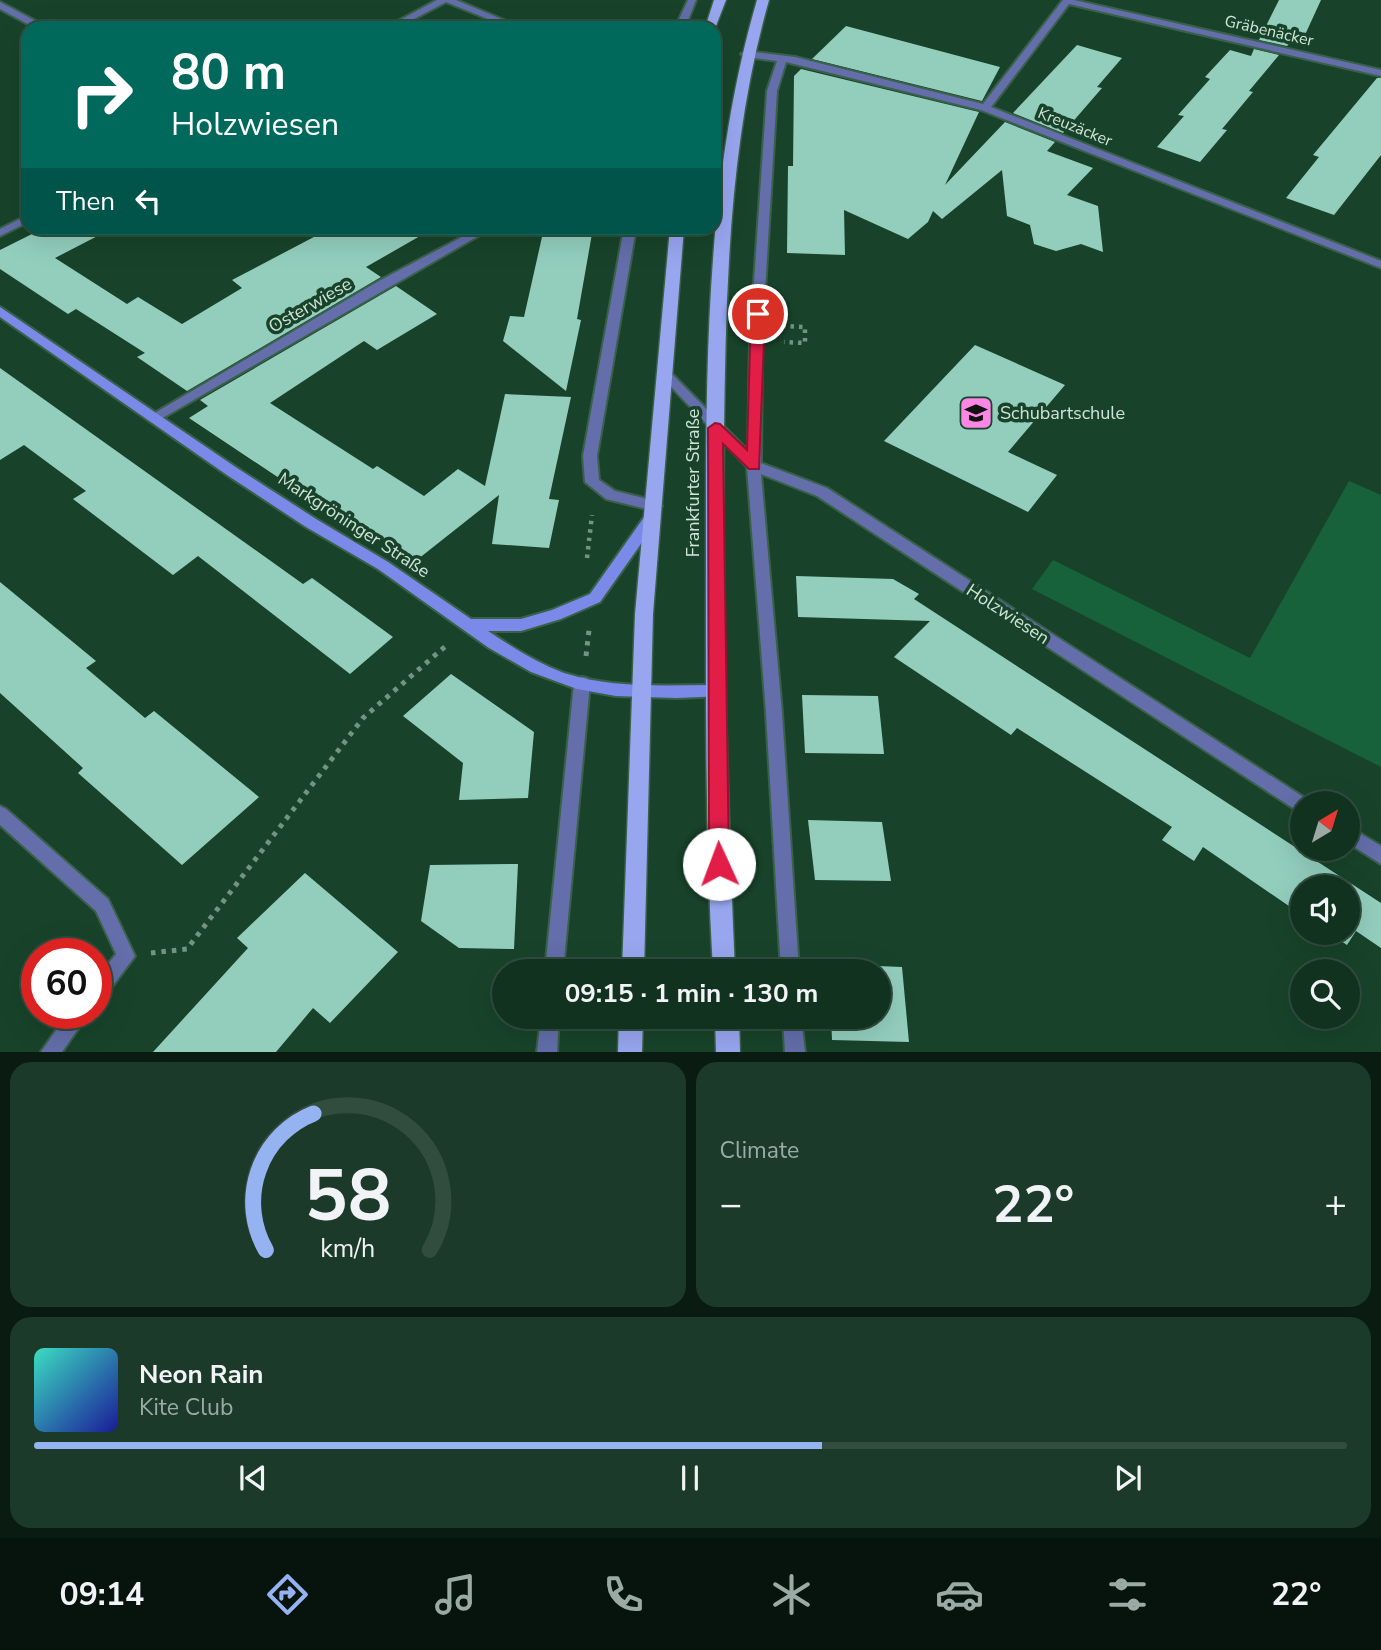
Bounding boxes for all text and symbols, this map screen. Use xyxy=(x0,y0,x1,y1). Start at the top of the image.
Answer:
street label: Gräbenäcker xyxy=(1222,10,1316,52)
text: 80 m xyxy=(171,39,286,106)
icon: right xyxy=(56,49,147,140)
street label: Kreuzäcker xyxy=(1035,102,1116,152)
text: Holzwiesen xyxy=(171,103,339,146)
icon: left xyxy=(129,182,167,220)
text: Then xyxy=(56,184,115,219)
street label: Osterwiese xyxy=(264,272,356,338)
pin xyxy=(728,284,788,344)
icon: arrive xyxy=(739,295,777,333)
school or university icon: Schubartschule xyxy=(957,394,995,432)
place label: Schubartschule xyxy=(1000,401,1125,425)
street label: Frankfurter Straße xyxy=(681,409,705,557)
street label: Markgröninger Straße xyxy=(273,467,435,583)
street label: Holzwiesen xyxy=(962,578,1054,650)
north arrow xyxy=(1290,791,1360,861)
map controls xyxy=(1290,791,1360,1029)
position arrow xyxy=(682,827,756,901)
button: sound xyxy=(1290,875,1360,945)
speed limit sign: 60 xyxy=(21,938,112,1029)
button: search xyxy=(1290,959,1360,1029)
text: 09:15 · 1 min · 130 m xyxy=(565,976,818,1011)
text: Climate xyxy=(720,1135,799,1166)
text: 58 xyxy=(304,1147,391,1247)
text: 22° xyxy=(992,1169,1074,1240)
text: − xyxy=(720,1179,742,1230)
text: + xyxy=(1324,1179,1347,1230)
text: km/h xyxy=(320,1232,375,1266)
text: Neon Rain xyxy=(139,1357,264,1392)
text: Kite Club xyxy=(139,1392,233,1423)
icon: previous xyxy=(234,1459,272,1497)
icon: pause xyxy=(671,1459,709,1497)
icon: next xyxy=(1109,1459,1147,1497)
icon: directions xyxy=(263,1570,312,1619)
icon: music xyxy=(431,1570,480,1619)
icon: phone xyxy=(599,1570,648,1619)
icon: climate xyxy=(767,1570,816,1619)
icon: car xyxy=(935,1570,984,1619)
icon: filters xyxy=(1103,1570,1152,1619)
text: 09:14 xyxy=(59,1573,144,1616)
text: 22° xyxy=(1271,1573,1321,1616)

